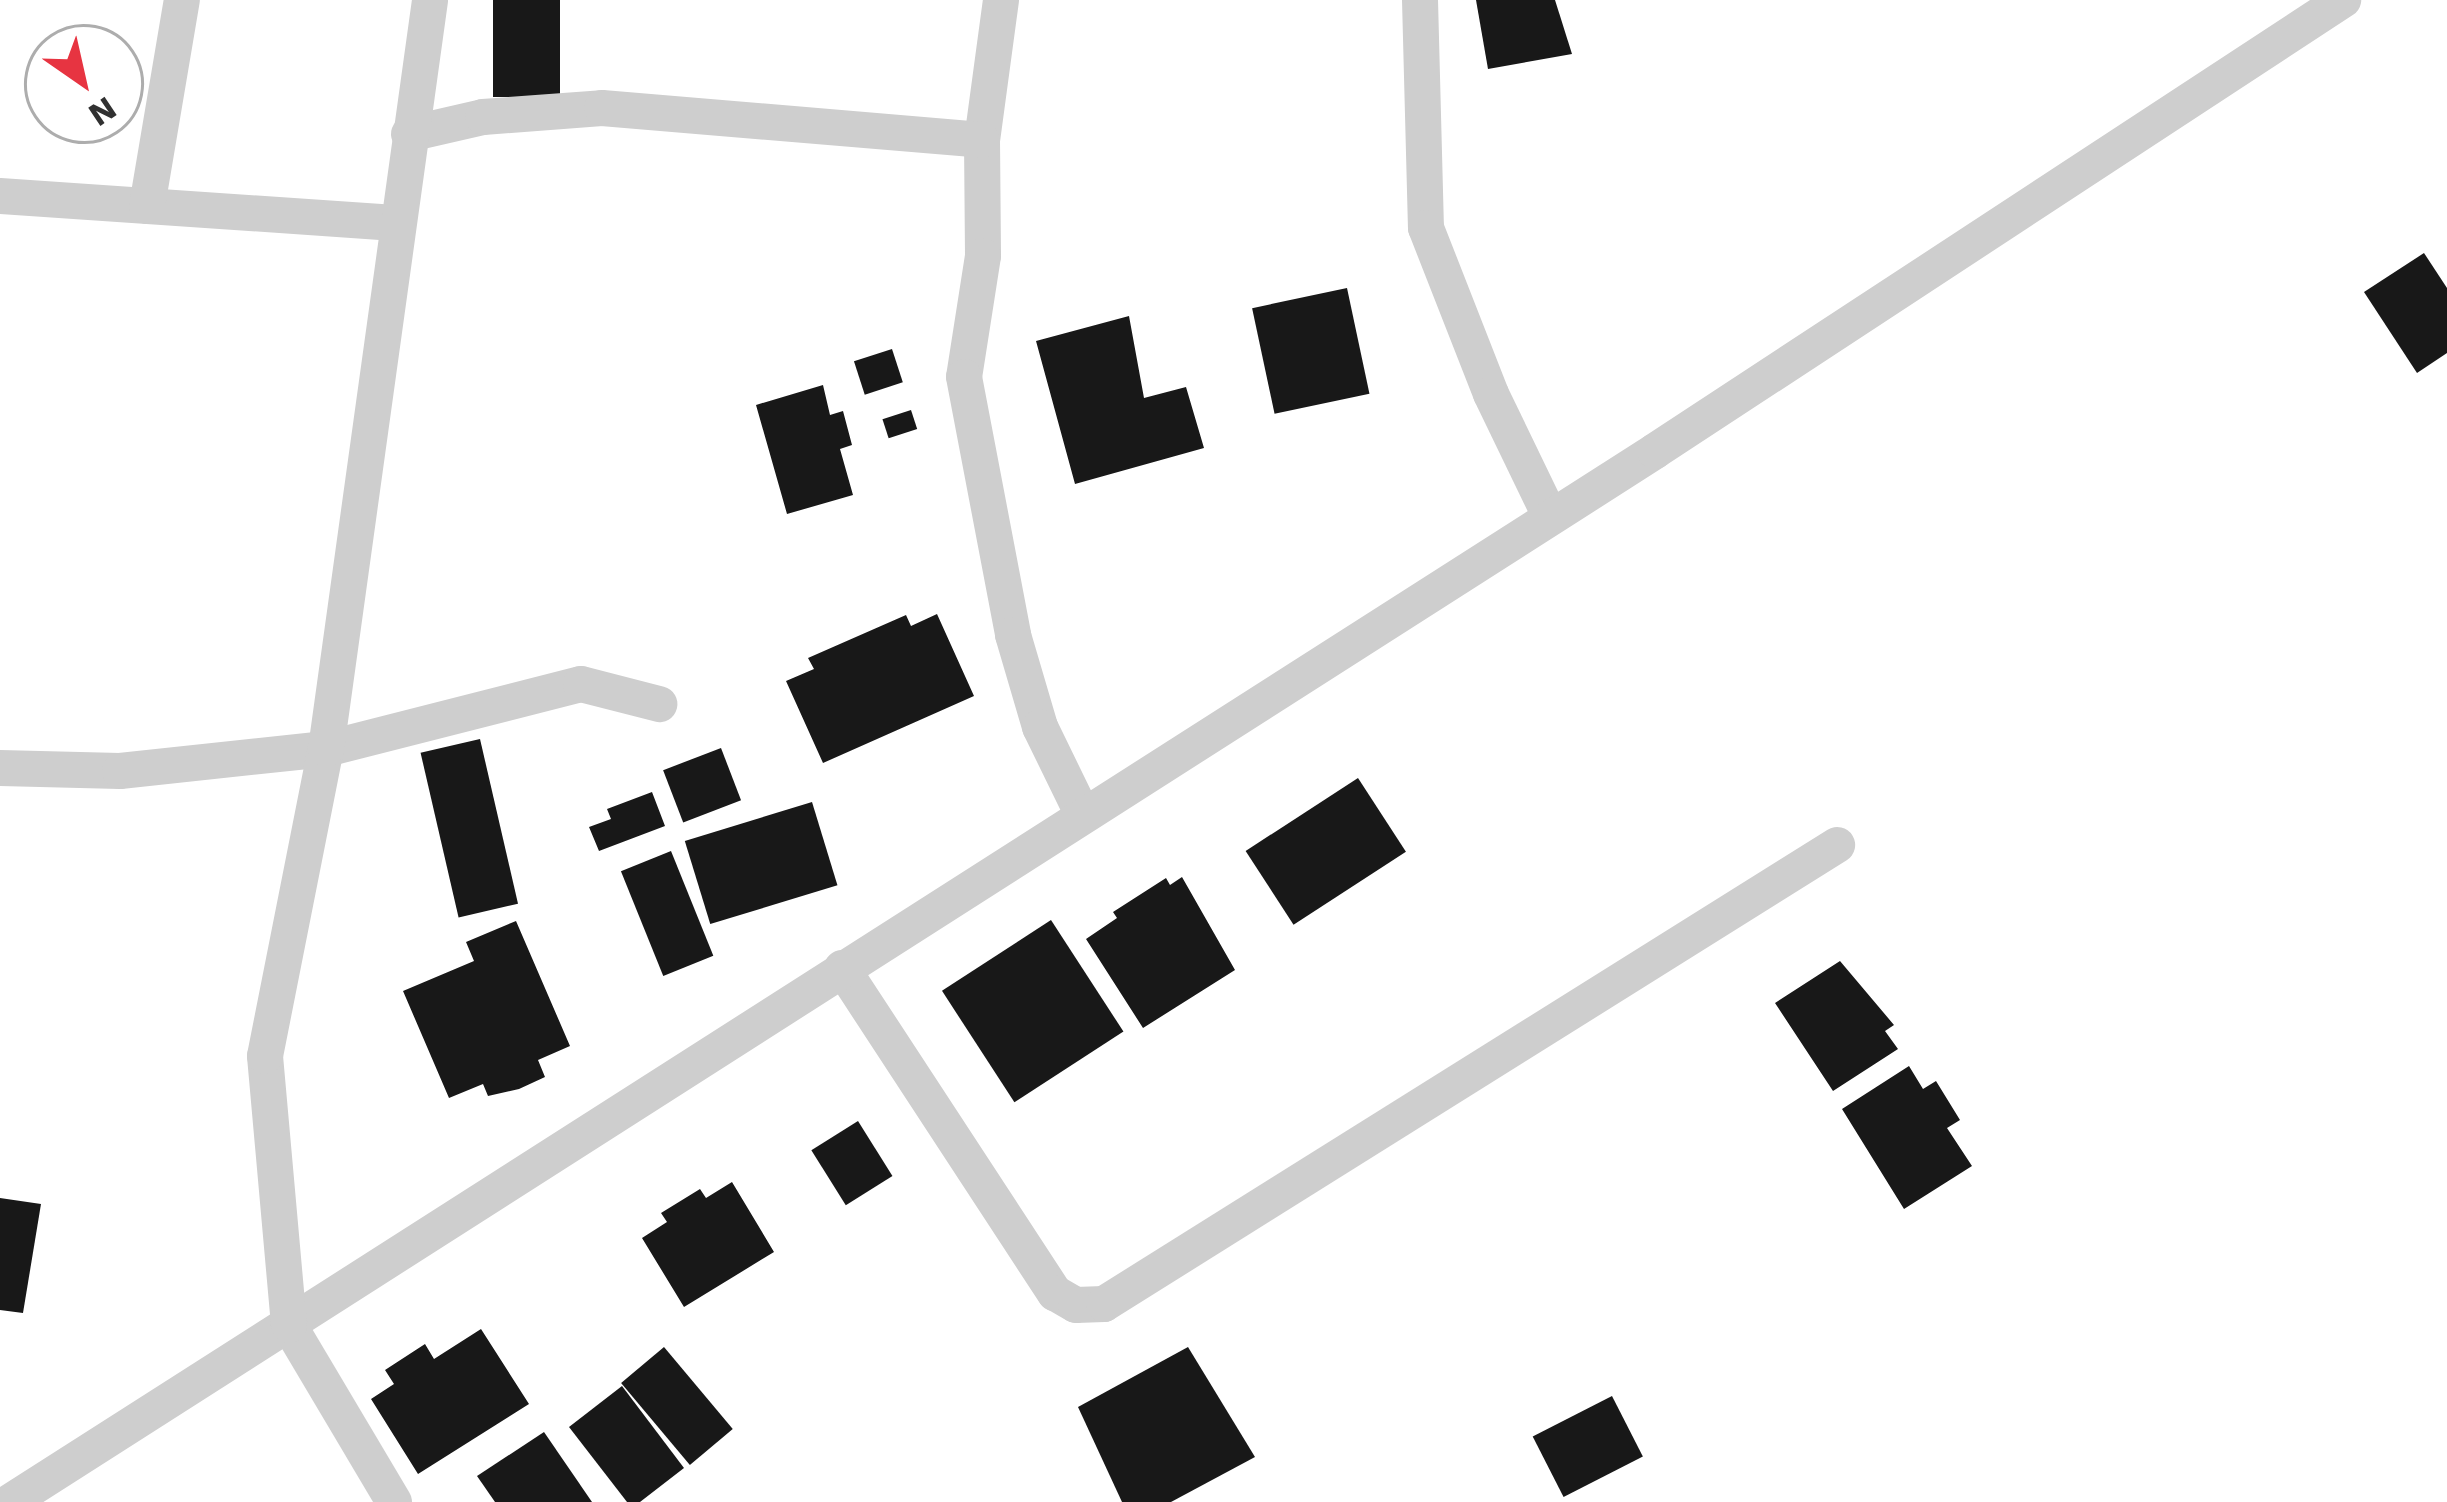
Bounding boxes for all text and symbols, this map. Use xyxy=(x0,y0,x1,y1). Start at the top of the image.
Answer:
north arrow xyxy=(24,24,144,144)
text: N xyxy=(82,89,124,135)

